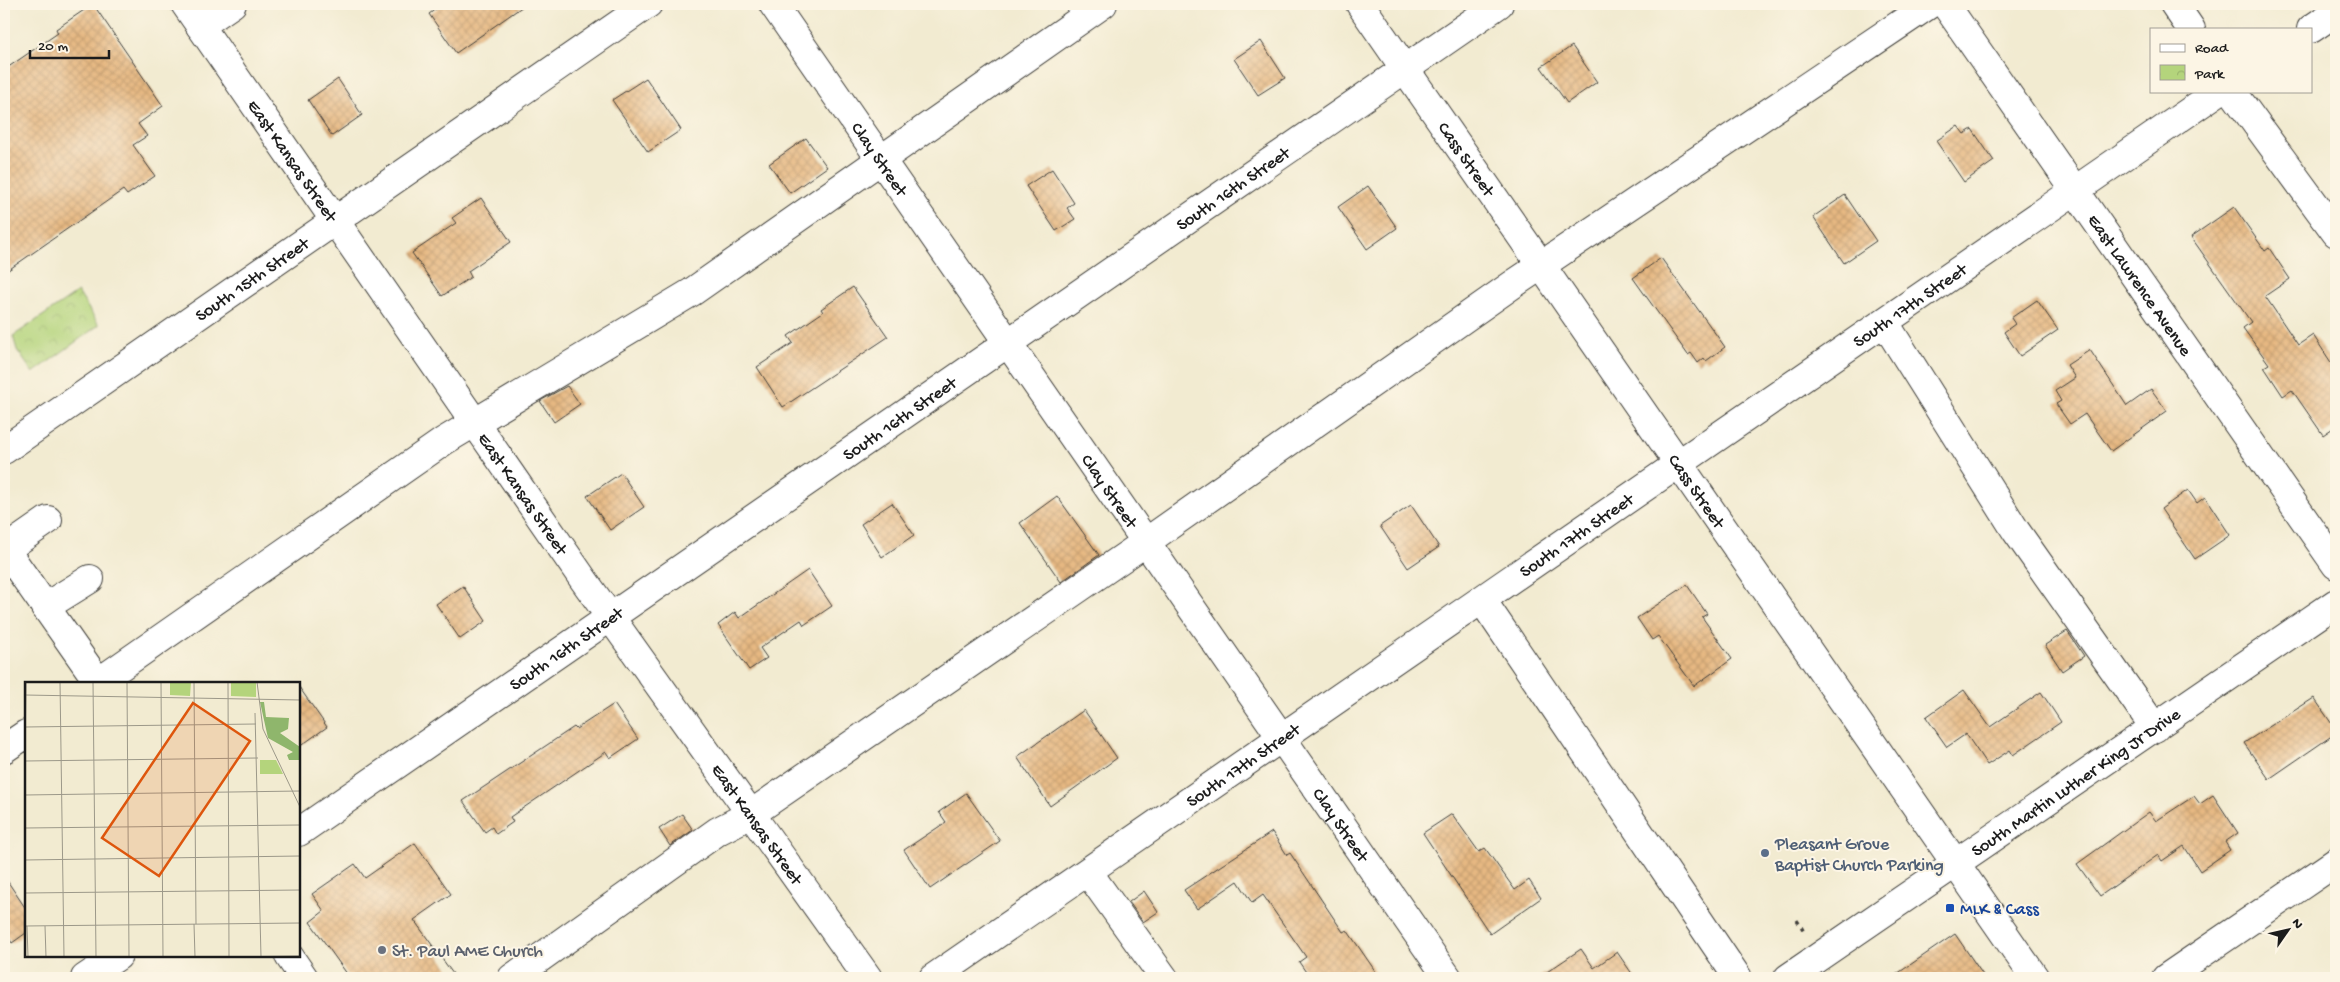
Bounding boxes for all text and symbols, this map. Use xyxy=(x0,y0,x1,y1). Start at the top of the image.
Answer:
scale bar xyxy=(30,28,109,60)
legend xyxy=(2150,28,2312,92)
text: 20 m xyxy=(38,38,68,56)
text: Road xyxy=(2195,40,2229,58)
text: Park xyxy=(2194,66,2225,84)
street label: East Kansas Street xyxy=(242,97,342,228)
street label: Clay Street xyxy=(845,119,912,202)
street label: Cass Street xyxy=(1432,119,1499,202)
street label: South 16th Street xyxy=(1173,143,1296,236)
street label: East Lawrence Avenue xyxy=(2082,211,2196,362)
street label: South 15th Street xyxy=(192,233,315,327)
street label: South 17th Street xyxy=(1850,259,1973,353)
street label: South 16th Street xyxy=(840,373,963,467)
street label: East Kansas Street xyxy=(472,430,572,561)
street label: Clay Street xyxy=(1075,451,1142,534)
street label: Cass Street xyxy=(1662,451,1729,534)
street label: South 17th Street xyxy=(1516,489,1640,583)
street label: South 16th Street xyxy=(506,603,629,697)
inset map xyxy=(25,682,300,957)
street label: South Martin Luther King Jr Drive xyxy=(1968,704,2186,862)
street label: South 17th Street xyxy=(1183,719,1306,813)
street label: East Kansas Street xyxy=(705,761,807,891)
street label: Clay Street xyxy=(1307,785,1373,868)
place label: Pleasant Grove Baptist Church Parking xyxy=(1774,835,1944,877)
marker: Pleasant Grove Baptist Church Parking xyxy=(1759,847,1771,859)
place label: MLK & Cass xyxy=(1960,900,2040,921)
marker: MLK & Cass xyxy=(1944,902,1956,914)
north arrow xyxy=(2262,904,2312,954)
text: N xyxy=(2287,916,2306,933)
place label: St. Paul AME Church xyxy=(392,942,543,963)
marker: St. Paul AME Church xyxy=(376,944,388,956)

